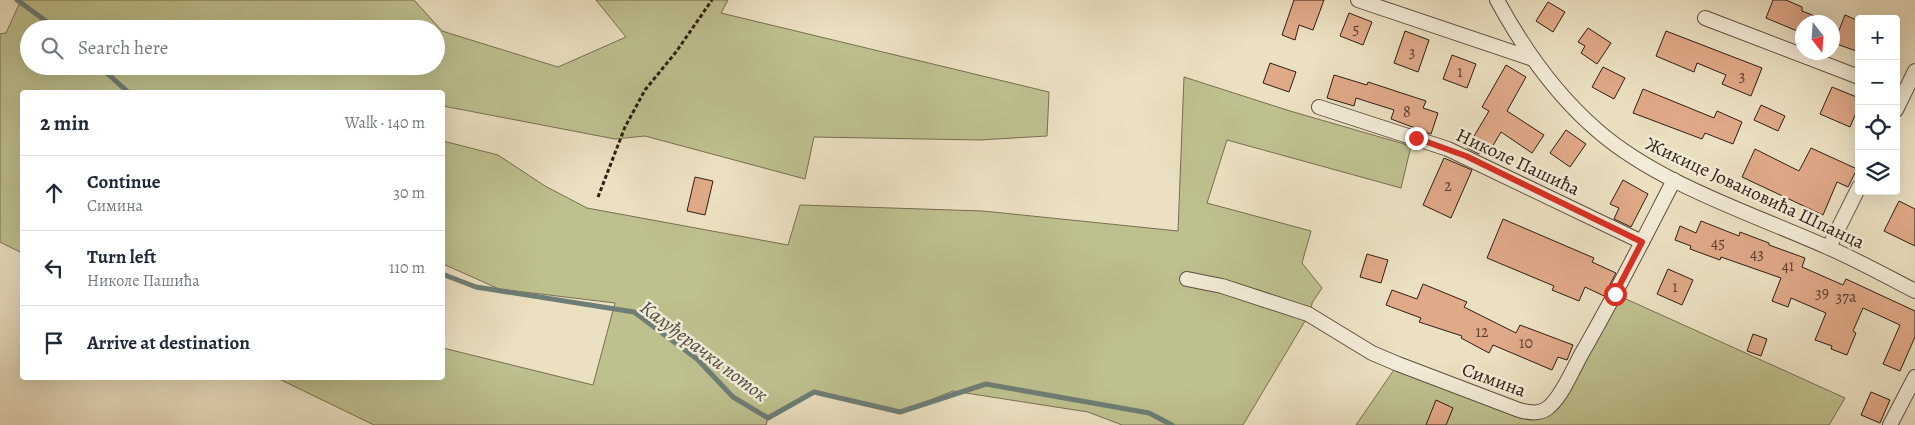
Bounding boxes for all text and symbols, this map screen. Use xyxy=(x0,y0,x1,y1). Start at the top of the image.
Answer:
north arrow xyxy=(1795,15,1840,60)
map controls xyxy=(1855,15,1900,195)
button: + xyxy=(1855,15,1900,60)
house number: 5 xyxy=(1353,18,1360,40)
search box xyxy=(20,20,445,75)
icon: search xyxy=(38,34,66,62)
text: Search here xyxy=(78,35,168,61)
house number: 3 xyxy=(1409,41,1415,63)
button: − xyxy=(1855,60,1900,105)
house number: 1 xyxy=(1457,61,1463,83)
house number: 3 xyxy=(1739,65,1745,87)
house number: 8 xyxy=(1403,101,1411,123)
button: locate xyxy=(1855,105,1900,150)
text: 2 min xyxy=(40,109,89,137)
text: Walk · 140 m xyxy=(345,112,425,134)
street label: Николе Пашића xyxy=(1452,122,1584,202)
route end xyxy=(1405,127,1428,150)
street label: Жикице Јовановића Шпанца xyxy=(1641,131,1869,255)
button: layers xyxy=(1855,150,1900,195)
text: Continue xyxy=(87,169,161,195)
house number: 2 xyxy=(1444,175,1452,197)
icon: ahead xyxy=(40,179,68,207)
text: 30 m xyxy=(393,182,425,204)
text: Симина xyxy=(87,195,143,217)
house number: 45 xyxy=(1711,232,1725,254)
house number: 43 xyxy=(1750,243,1764,265)
text: Turn left xyxy=(87,244,156,270)
icon: left xyxy=(40,254,68,282)
house number: 41 xyxy=(1782,255,1795,277)
text: 110 m xyxy=(389,257,425,279)
text: Николе Пашића xyxy=(87,270,200,292)
house number: 1 xyxy=(1672,276,1678,298)
house number: 39 xyxy=(1815,282,1829,304)
route start xyxy=(1604,283,1627,306)
house number: 37a xyxy=(1836,286,1857,308)
water label: Калуђерачки поток xyxy=(634,294,774,408)
house number: 12 xyxy=(1475,321,1489,343)
icon: arrive xyxy=(40,329,68,357)
text: Arrive at destination xyxy=(87,330,250,356)
house number: 10 xyxy=(1519,332,1533,354)
street label: Симина xyxy=(1458,356,1530,404)

